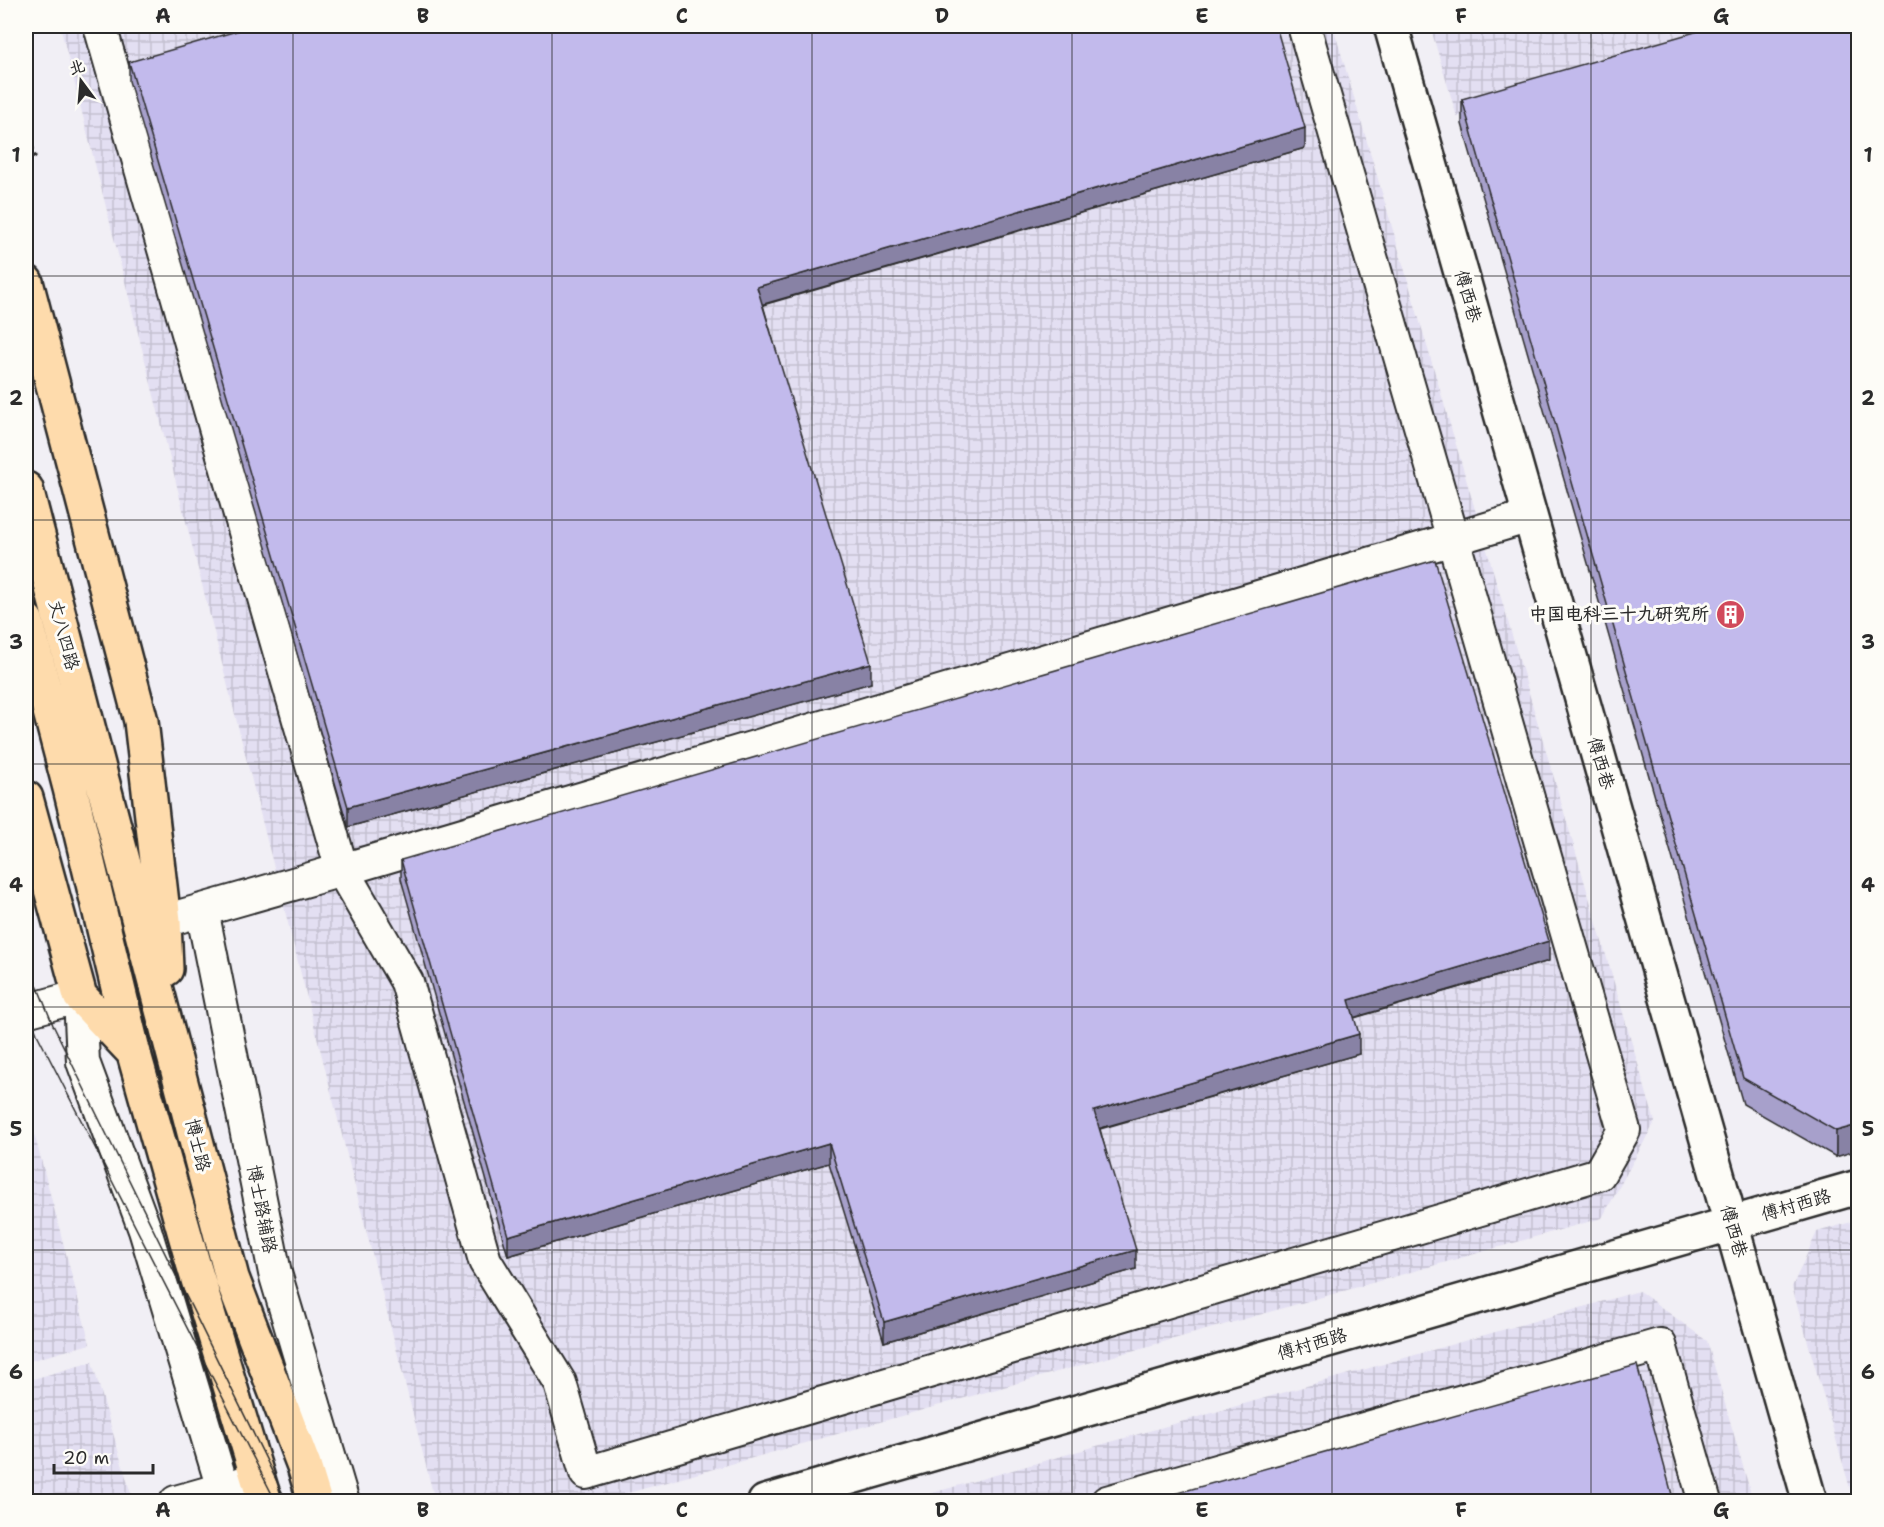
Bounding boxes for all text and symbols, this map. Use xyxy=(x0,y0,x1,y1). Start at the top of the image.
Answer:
text: A xyxy=(155,3,171,29)
text: B xyxy=(417,3,429,29)
text: C xyxy=(676,3,688,29)
text: D xyxy=(935,3,949,29)
text: E xyxy=(1195,3,1209,29)
text: F xyxy=(1455,3,1467,29)
text: G xyxy=(1713,3,1729,29)
north arrow xyxy=(51,51,111,111)
text: 北 xyxy=(66,55,88,79)
text: 1 xyxy=(11,142,21,168)
text: 1 xyxy=(1863,142,1873,168)
street label: 傅西巷 xyxy=(1449,267,1487,325)
text: 2 xyxy=(9,385,23,411)
text: 2 xyxy=(1861,385,1875,411)
street label: 丈八四路 xyxy=(43,597,85,673)
building icon: 中国电科三十九研究所 xyxy=(1714,598,1746,630)
place label: 中国电科三十九研究所 xyxy=(1529,602,1709,626)
text: 3 xyxy=(9,629,23,655)
text: 3 xyxy=(1861,629,1875,655)
street label: 傅西巷 xyxy=(1582,734,1620,792)
text: 4 xyxy=(9,872,23,898)
text: 4 xyxy=(1861,872,1875,898)
text: 5 xyxy=(10,1116,22,1142)
street label: 博士路 xyxy=(180,1116,216,1174)
text: 5 xyxy=(1862,1116,1874,1142)
street label: 博士路辅路 xyxy=(242,1163,282,1255)
street label: 傅村西路 xyxy=(1758,1184,1834,1226)
street label: 傅西巷 xyxy=(1715,1202,1753,1260)
street label: 傅村西路 xyxy=(1274,1323,1350,1365)
text: 6 xyxy=(9,1359,23,1385)
text: 6 xyxy=(1861,1359,1875,1385)
scale bar xyxy=(54,1437,153,1475)
text: 20 m xyxy=(63,1446,109,1470)
text: A xyxy=(155,1497,171,1523)
text: B xyxy=(417,1497,429,1523)
text: C xyxy=(676,1497,688,1523)
text: D xyxy=(935,1497,949,1523)
text: E xyxy=(1195,1497,1209,1523)
text: F xyxy=(1455,1497,1467,1523)
text: G xyxy=(1713,1497,1729,1523)

